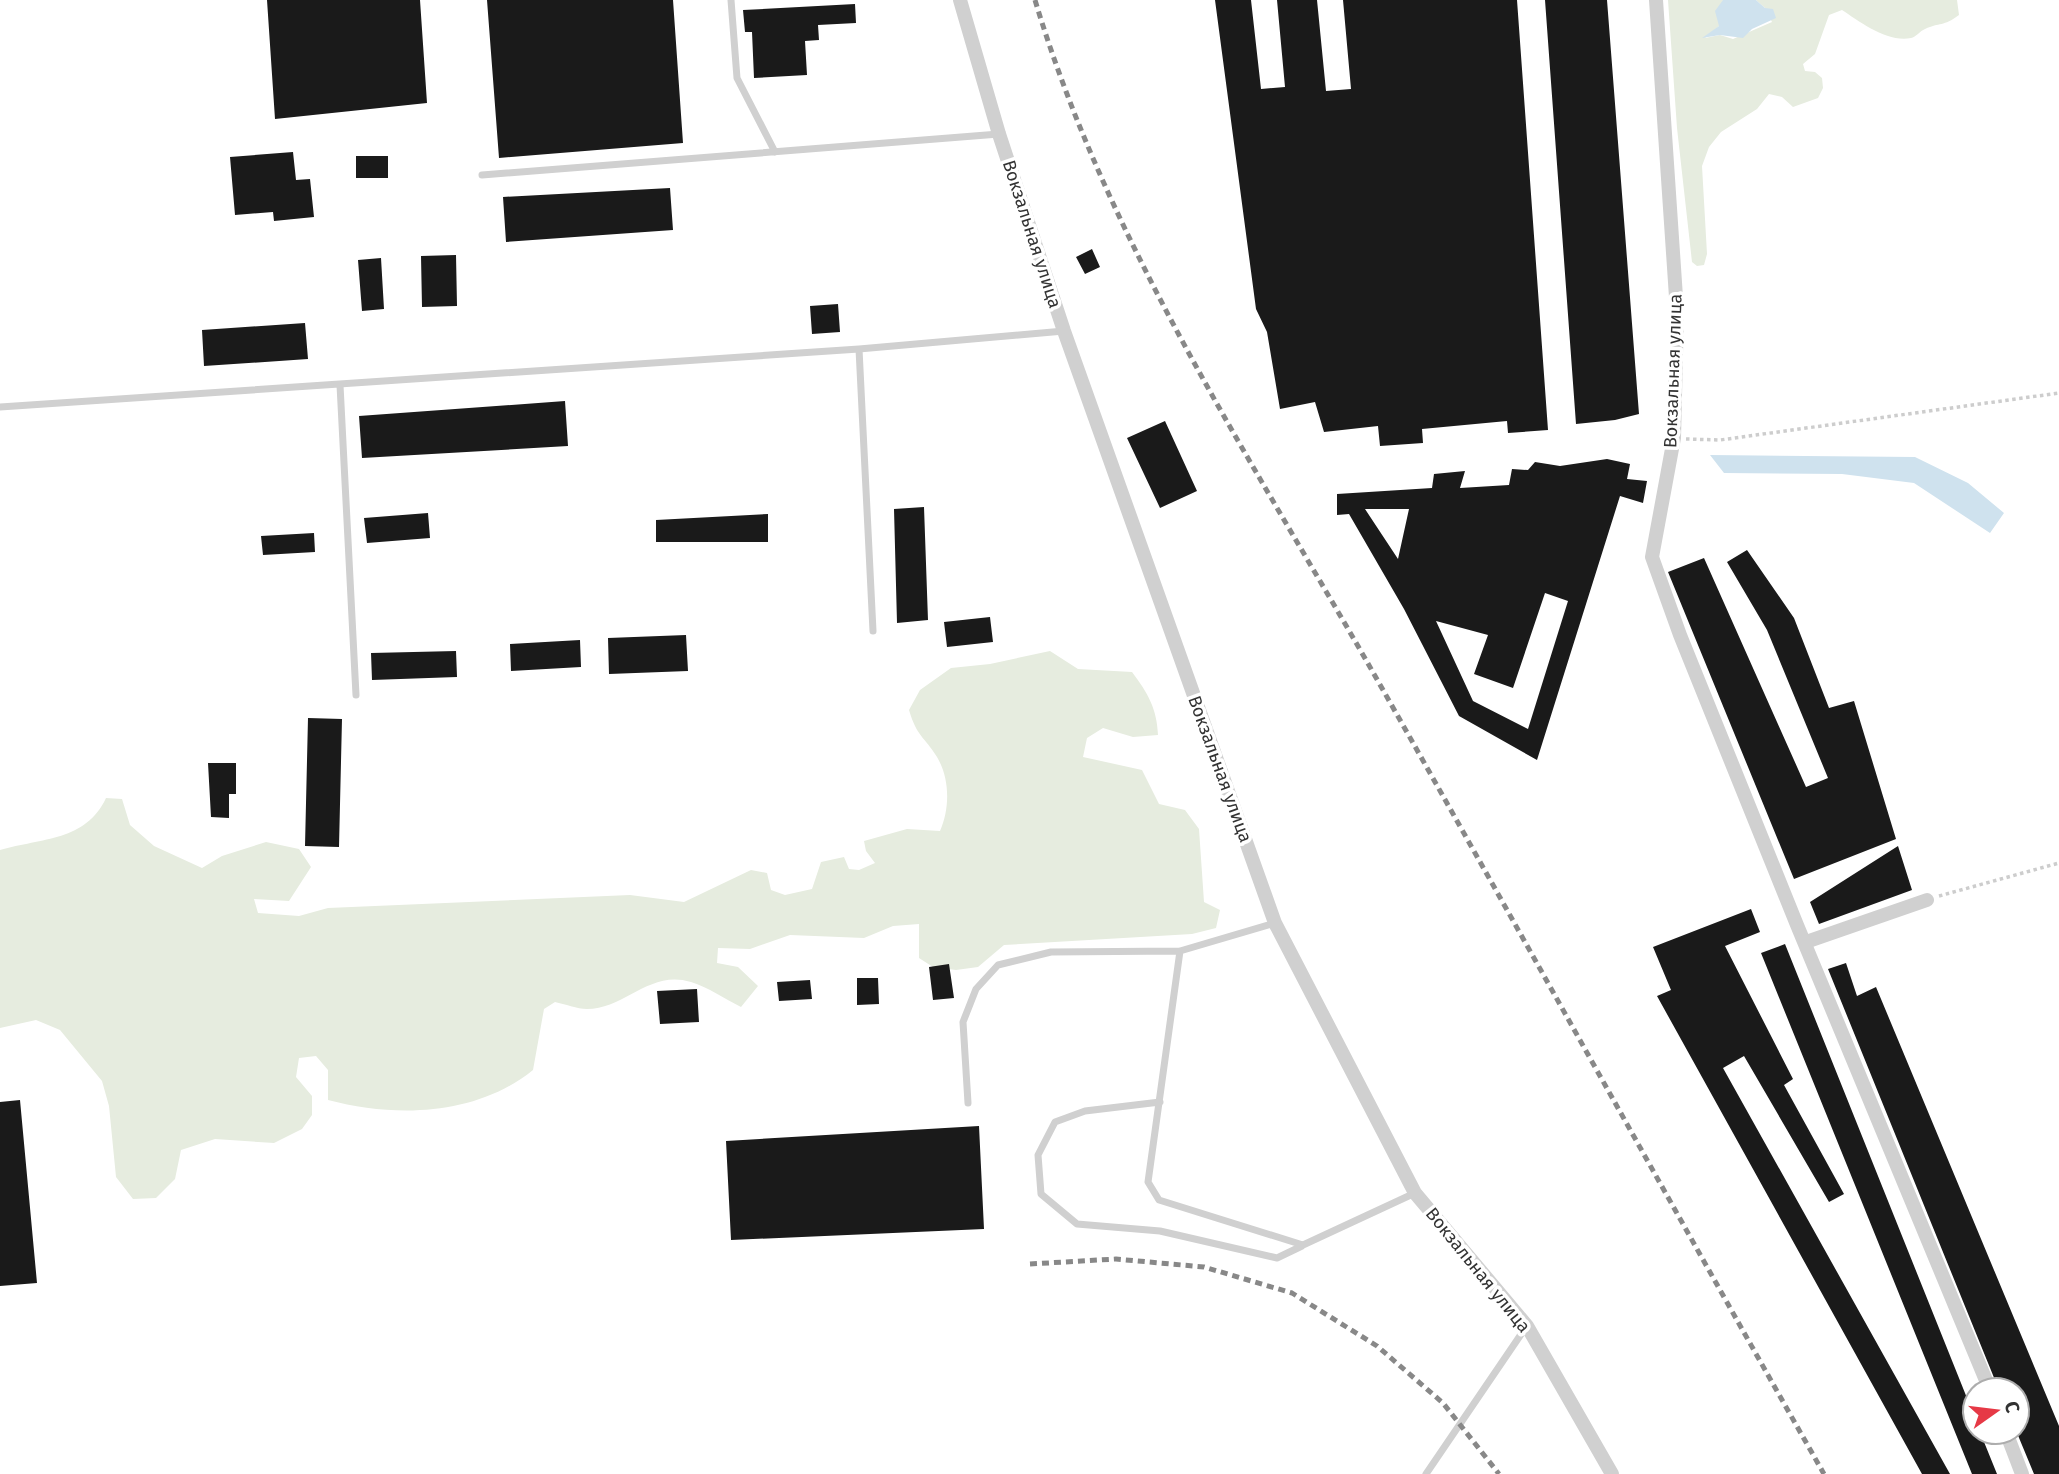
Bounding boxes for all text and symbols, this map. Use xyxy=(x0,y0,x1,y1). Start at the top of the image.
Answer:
street label: Вокзальная улица xyxy=(998,157,1066,311)
street label: Вокзальная улица xyxy=(1659,293,1687,449)
street label: Вокзальная улица xyxy=(1183,693,1257,845)
street label: Вокзальная улица xyxy=(1421,1203,1535,1337)
north arrow xyxy=(1961,1376,2031,1446)
text: С xyxy=(2000,1399,2025,1415)

